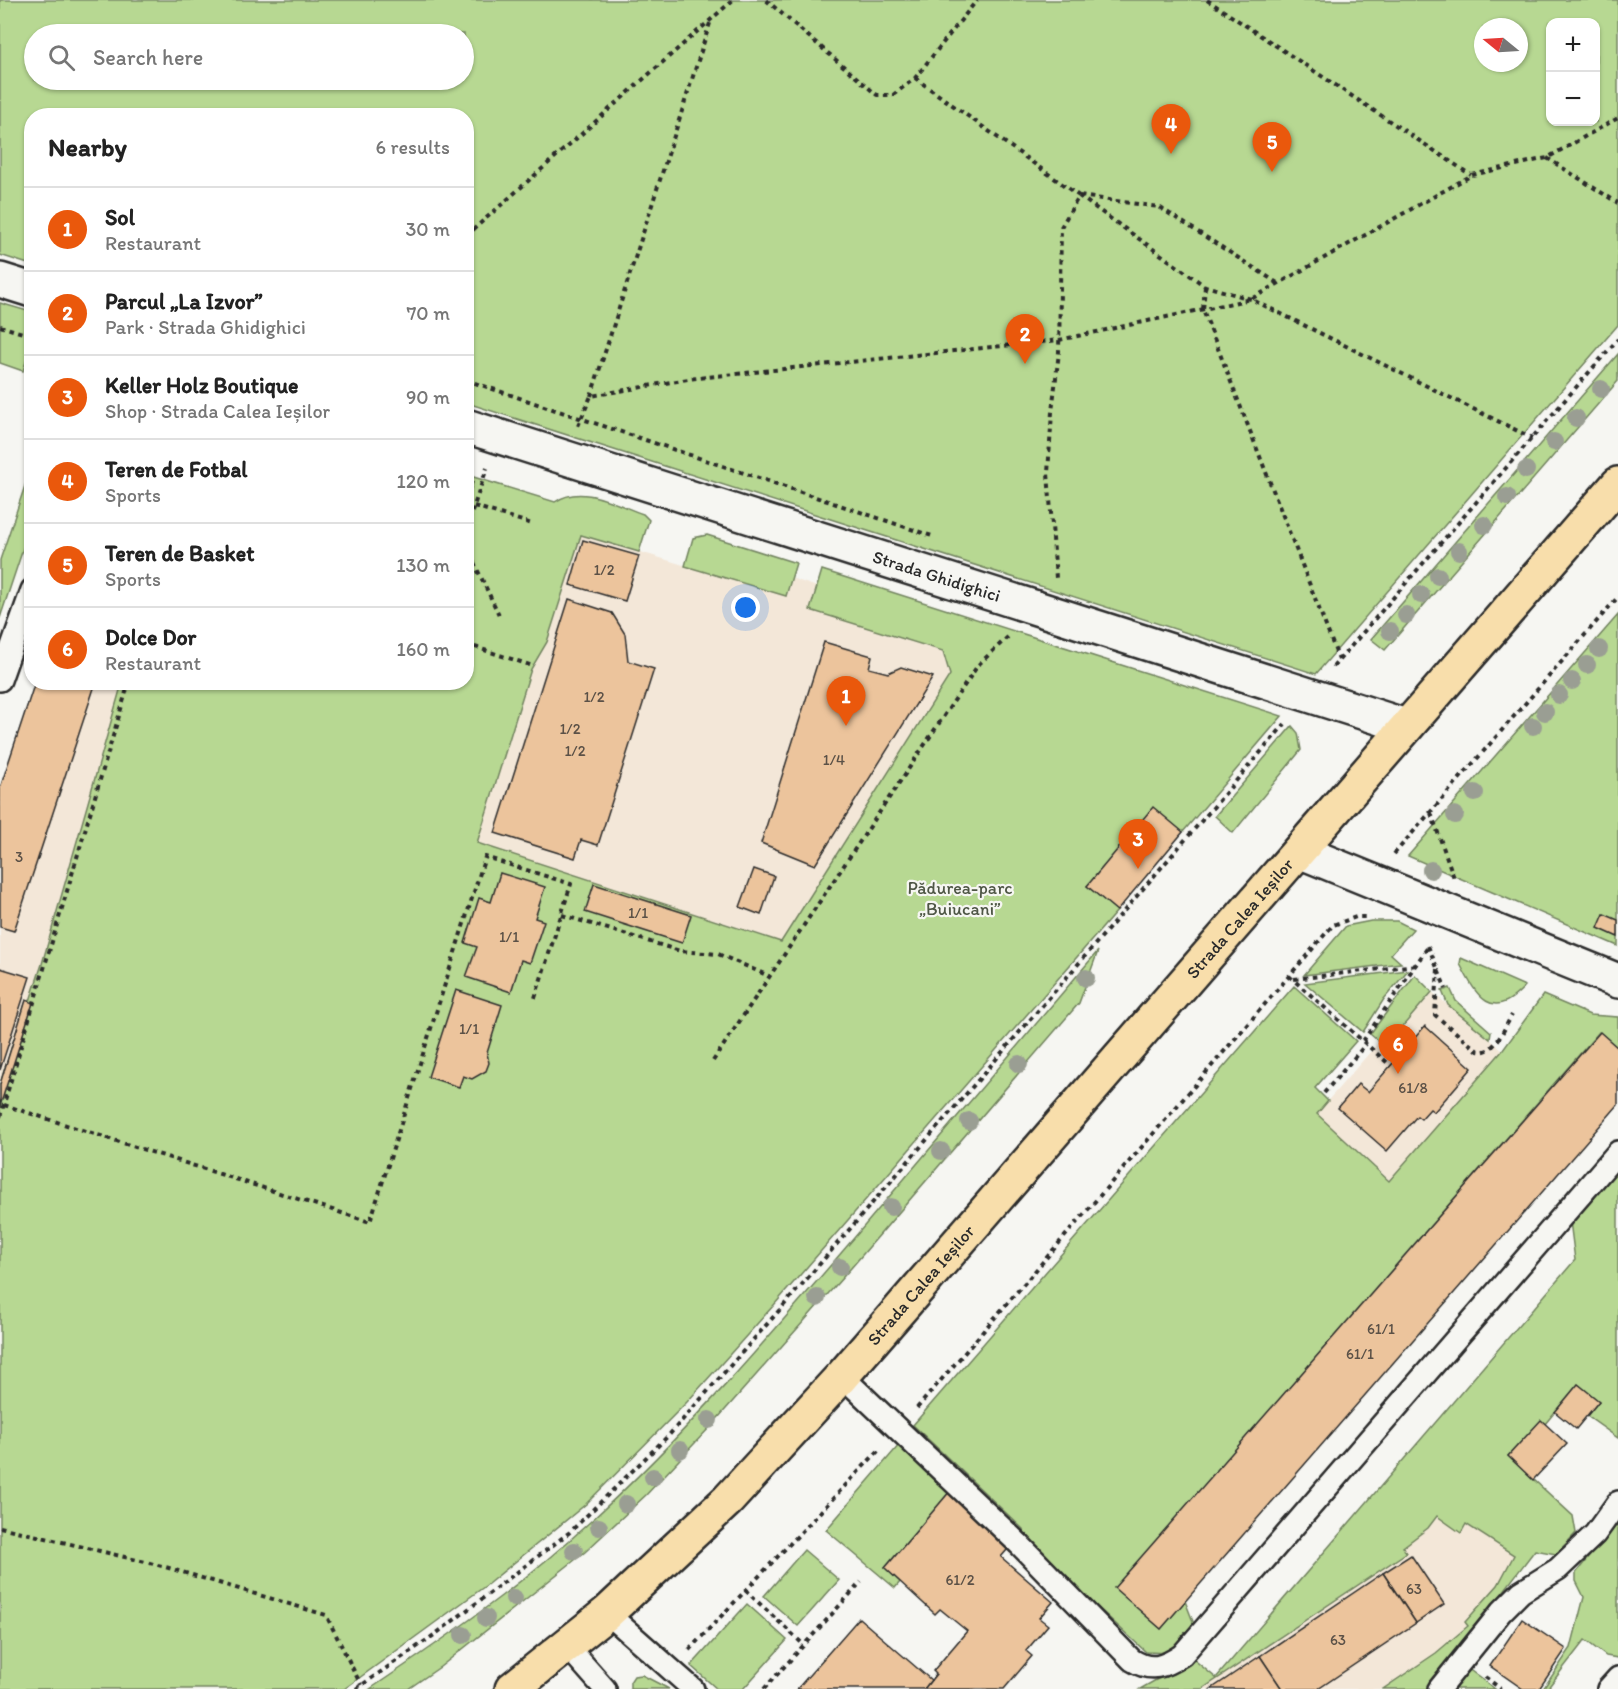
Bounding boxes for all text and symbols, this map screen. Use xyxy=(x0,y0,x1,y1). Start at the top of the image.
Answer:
north arrow xyxy=(1474,18,1528,72)
map controls xyxy=(1546,18,1600,126)
button: + xyxy=(1546,18,1600,72)
search box xyxy=(24,24,474,90)
icon: search xyxy=(45,41,78,74)
text: Search here xyxy=(93,44,203,71)
button: − xyxy=(1546,72,1600,126)
pin: 4 xyxy=(1152,104,1190,154)
pin: 5 xyxy=(1252,122,1292,172)
text: Nearby xyxy=(48,131,127,163)
text: 6 results xyxy=(376,135,450,159)
text: Sol xyxy=(105,204,135,231)
text: 1 xyxy=(63,217,72,241)
text: 30 m xyxy=(405,217,450,241)
text: Restaurant xyxy=(105,231,201,255)
text: Parcul „La Izvor” xyxy=(105,288,262,315)
text: 2 xyxy=(62,301,73,325)
text: 70 m xyxy=(406,301,450,325)
pin: 2 xyxy=(1006,314,1044,364)
text: Park · Strada Ghidighici xyxy=(105,315,306,339)
text: Keller Holz Boutique xyxy=(105,372,299,399)
text: 3 xyxy=(62,385,73,409)
text: 90 m xyxy=(406,385,450,409)
text: Shop · Strada Calea Ieșilor xyxy=(105,399,330,423)
text: Teren de Fotbal xyxy=(105,456,248,483)
text: 4 xyxy=(61,469,74,493)
text: 120 m xyxy=(397,469,450,493)
text: Sports xyxy=(105,483,161,507)
text: Teren de Basket xyxy=(105,540,254,567)
street label: Strada Ghidighici xyxy=(870,545,1003,607)
text: 5 xyxy=(62,553,73,577)
text: 130 m xyxy=(396,553,450,577)
house number: 1/2 xyxy=(593,561,615,579)
text: Sports xyxy=(105,567,161,591)
your location xyxy=(731,593,760,622)
text: Dolce Dor xyxy=(105,624,196,651)
text: 6 xyxy=(62,637,73,661)
text: 160 m xyxy=(397,637,450,661)
text: Restaurant xyxy=(105,651,201,675)
pin: 1 xyxy=(826,676,866,726)
house number: 1/2 xyxy=(583,688,605,706)
house number: 1/2 xyxy=(559,720,581,738)
house number: 1/2 xyxy=(564,742,586,760)
house number: 1/4 xyxy=(823,751,845,769)
pin: 3 xyxy=(1118,820,1158,869)
house number: 3 xyxy=(15,848,23,866)
street label: Strada Calea Ieșilor xyxy=(1182,854,1298,983)
park label: Pădurea-parc „Buiucani” xyxy=(907,877,1013,920)
house number: 1/1 xyxy=(628,904,648,922)
house number: 1/1 xyxy=(499,928,519,946)
house number: 1/1 xyxy=(459,1020,479,1038)
pin: 6 xyxy=(1378,1024,1418,1074)
house number: 61/8 xyxy=(1398,1079,1428,1097)
street label: Strada Calea Ieșilor xyxy=(863,1220,979,1350)
house number: 61/1 xyxy=(1367,1320,1395,1338)
house number: 61/1 xyxy=(1346,1345,1374,1363)
house number: 61/2 xyxy=(945,1571,975,1589)
house number: 63 xyxy=(1406,1580,1422,1598)
house number: 63 xyxy=(1330,1631,1346,1649)

